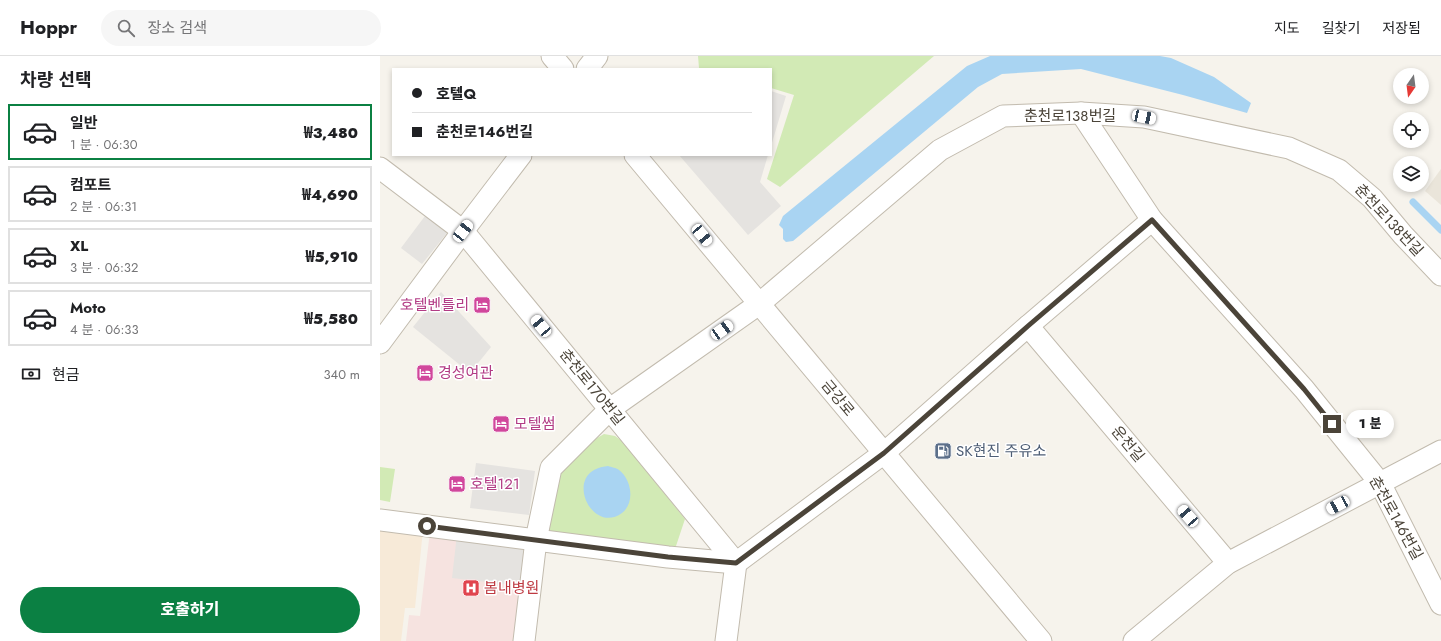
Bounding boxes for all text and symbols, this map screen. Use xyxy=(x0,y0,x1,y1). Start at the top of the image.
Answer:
search box xyxy=(101,10,381,46)
text: Hoppr xyxy=(20,14,77,41)
icon: search xyxy=(115,17,137,39)
text: 장소 검색 xyxy=(147,17,207,39)
text: 지도 xyxy=(1274,18,1300,38)
text: 길찾기 xyxy=(1322,18,1360,38)
text: 저장됨 xyxy=(1382,18,1421,38)
text: 차량 선택 xyxy=(20,67,92,93)
north arrow xyxy=(1393,68,1429,104)
map controls xyxy=(1393,68,1429,192)
text: 호텔Q xyxy=(436,83,477,105)
street label: 춘천로138번길 xyxy=(1024,105,1116,127)
car xyxy=(1131,109,1157,125)
text: 일반 xyxy=(70,112,98,134)
button: locate xyxy=(1393,112,1429,148)
icon: car xyxy=(22,114,58,150)
text: 춘천로146번길 xyxy=(436,121,533,143)
text: ₩3,480 xyxy=(304,122,358,144)
text: 1 분 · 06:30 xyxy=(70,135,138,154)
button: layers xyxy=(1393,156,1429,192)
text: 컴포트 xyxy=(70,174,111,196)
icon: car xyxy=(22,176,58,212)
street label: 춘천로138번길 xyxy=(1350,179,1428,261)
text: ₩4,690 xyxy=(302,184,358,206)
text: 2 분 · 06:31 xyxy=(70,197,137,216)
car xyxy=(451,218,475,244)
car xyxy=(690,222,714,248)
text: XL xyxy=(70,235,88,257)
icon: car xyxy=(22,238,58,274)
text: ₩5,910 xyxy=(305,246,358,268)
text: 3 분 · 06:32 xyxy=(70,258,138,277)
place label: 호텔벤틀리 xyxy=(400,294,469,316)
hotel icon: 호텔벤틀리 xyxy=(472,295,492,315)
text: Moto xyxy=(70,297,106,319)
icon: car xyxy=(22,300,58,336)
text: ₩5,580 xyxy=(304,308,358,330)
car xyxy=(529,313,553,339)
car xyxy=(709,318,735,342)
text: 4 분 · 06:33 xyxy=(70,320,139,339)
street label: 춘천로170번길 xyxy=(554,344,630,430)
place label: 경성여관 xyxy=(438,362,493,384)
icon: cash xyxy=(20,363,42,385)
hotel icon: 경성여관 xyxy=(415,363,435,383)
text: 현금 xyxy=(52,364,80,386)
text: 340 m xyxy=(323,365,360,384)
street label: 금강로 xyxy=(816,375,860,421)
callout: 1 분 xyxy=(1346,410,1394,438)
place label: 모텔썸 xyxy=(514,413,555,435)
hotel icon: 모텔썸 xyxy=(491,414,511,434)
text: 1 분 xyxy=(1359,414,1381,433)
route end xyxy=(1323,415,1341,433)
street label: 운천길 xyxy=(1106,421,1150,467)
place label: SK현진 주유소 xyxy=(956,440,1046,462)
fuel station icon: SK현진 주유소 xyxy=(933,441,953,461)
street label: 춘천로146번길 xyxy=(1364,472,1428,564)
place label: 호텔121 xyxy=(470,473,520,495)
hotel icon: 호텔121 xyxy=(447,474,467,494)
car xyxy=(1325,494,1351,516)
car xyxy=(1176,503,1200,529)
route start xyxy=(418,517,436,535)
place label: 봄내병원 xyxy=(484,577,539,599)
hospital icon: 봄내병원 xyxy=(461,578,481,598)
button: 호출하기 xyxy=(20,587,360,633)

